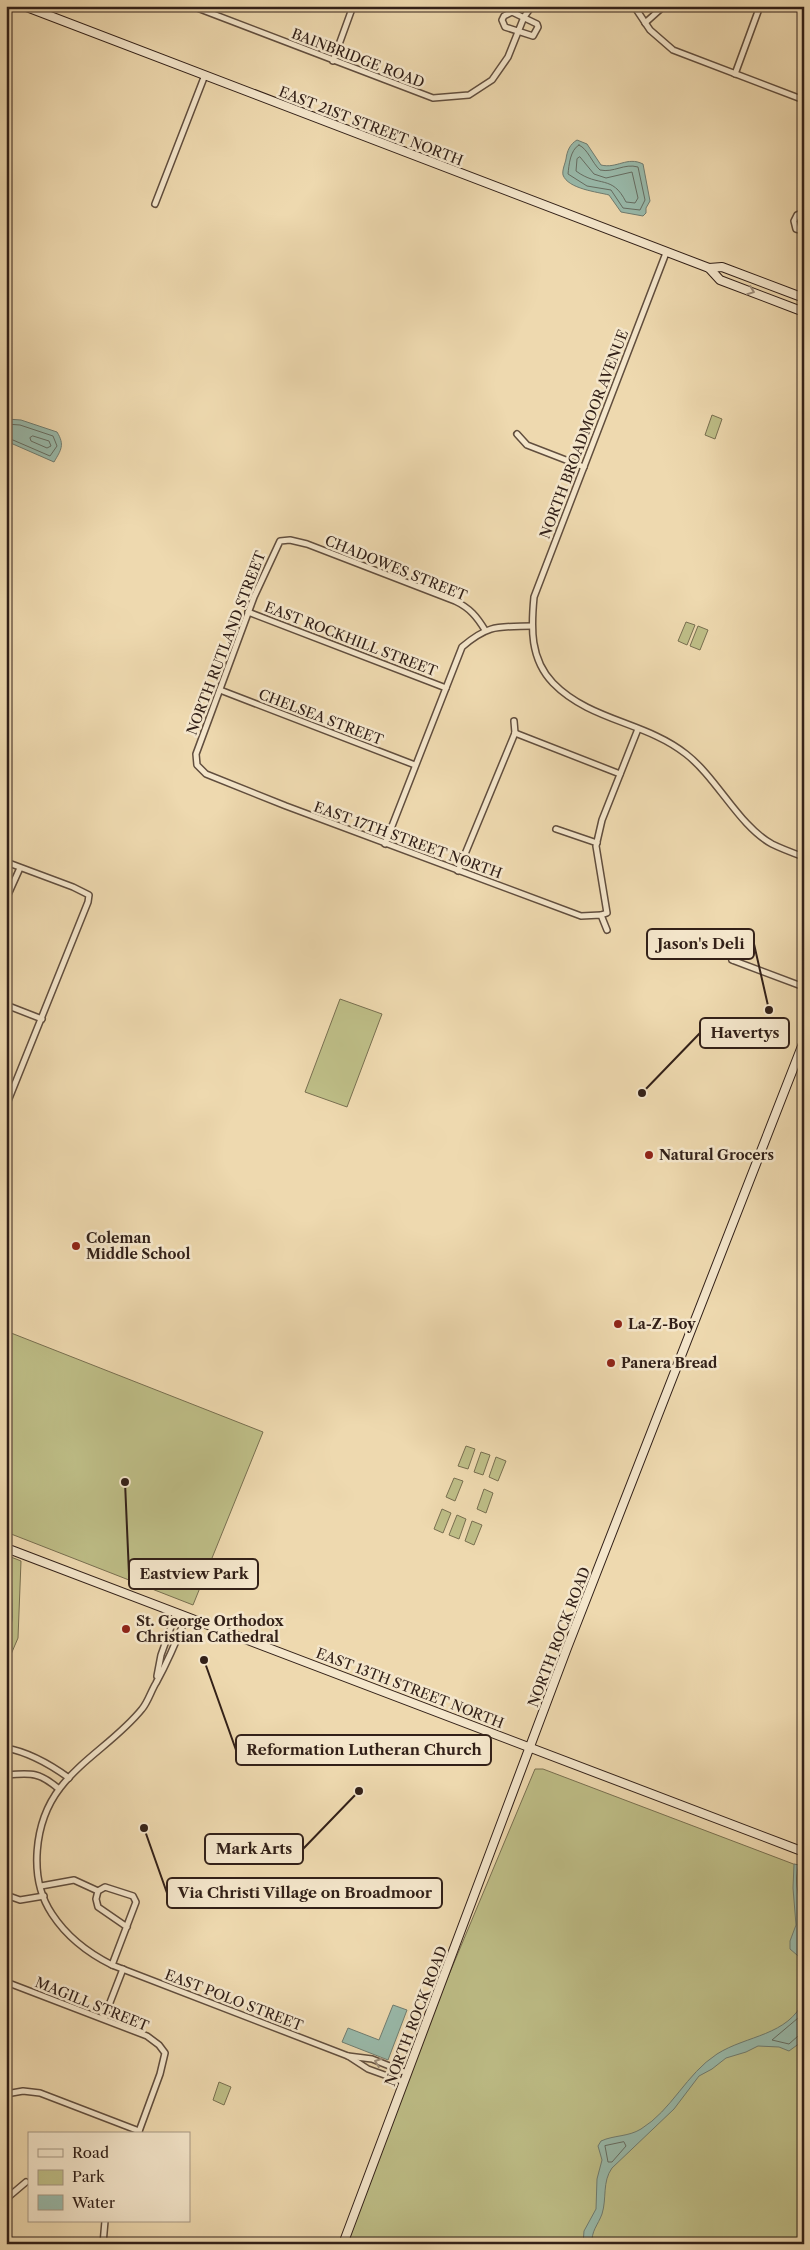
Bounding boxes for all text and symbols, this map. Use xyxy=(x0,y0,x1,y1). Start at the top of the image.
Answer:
street label: BAINBRIDGE ROAD xyxy=(289,24,427,92)
street label: EAST 21ST STREET NORTH xyxy=(276,82,466,170)
one-way arrow xyxy=(746,285,754,295)
street label: NORTH BROADMOOR AVENUE xyxy=(536,327,632,541)
street label: CHADOWES STREET xyxy=(322,531,470,605)
street label: NORTH RUTLAND STREET xyxy=(183,548,270,738)
street label: EAST ROCKHILL STREET xyxy=(262,598,440,680)
street label: CHELSEA STREET xyxy=(256,685,386,749)
street label: EAST 17TH STREET NORTH xyxy=(311,798,505,882)
callout: Jason's Deli xyxy=(647,929,754,959)
text: Jason's Deli xyxy=(654,934,745,953)
callout: Havertys xyxy=(700,1018,789,1048)
text: Havertys xyxy=(710,1023,780,1042)
place label: Natural Grocers xyxy=(659,1146,774,1164)
marker: Natural Grocers xyxy=(643,1149,655,1161)
place label: Coleman Middle School xyxy=(86,1229,190,1263)
marker: Coleman Middle School xyxy=(70,1240,82,1252)
place label: La-Z-Boy xyxy=(628,1315,696,1333)
marker: La-Z-Boy xyxy=(612,1318,624,1330)
place label: Panera Bread xyxy=(621,1354,718,1372)
marker: Panera Bread xyxy=(605,1357,617,1369)
callout: Eastview Park xyxy=(129,1559,258,1589)
text: Eastview Park xyxy=(139,1564,250,1583)
street label: NORTH ROCK ROAD xyxy=(524,1564,594,1710)
place label: St. George Orthodox Christian Cathedral xyxy=(136,1612,284,1646)
marker: St. George Orthodox Christian Cathedral xyxy=(120,1623,132,1635)
street label: EAST 13TH STREET NORTH xyxy=(314,1644,506,1732)
callout: Reformation Lutheran Church xyxy=(236,1735,491,1765)
text: Reformation Lutheran Church xyxy=(246,1740,482,1759)
callout: Mark Arts xyxy=(205,1834,303,1864)
text: Mark Arts xyxy=(216,1839,292,1858)
callout: Via Christi Village on Broadmoor xyxy=(167,1878,442,1908)
text: Via Christi Village on Broadmoor xyxy=(177,1883,433,1902)
street label: NORTH ROCK ROAD xyxy=(381,1943,451,2089)
street label: EAST POLO STREET xyxy=(162,1965,306,2035)
street label: MAGILL STREET xyxy=(32,1973,152,2035)
one-way arrow xyxy=(374,2058,383,2068)
legend xyxy=(28,2132,190,2222)
text: Road xyxy=(72,2143,109,2162)
text: Park xyxy=(72,2167,106,2186)
text: Water xyxy=(71,2193,116,2212)

